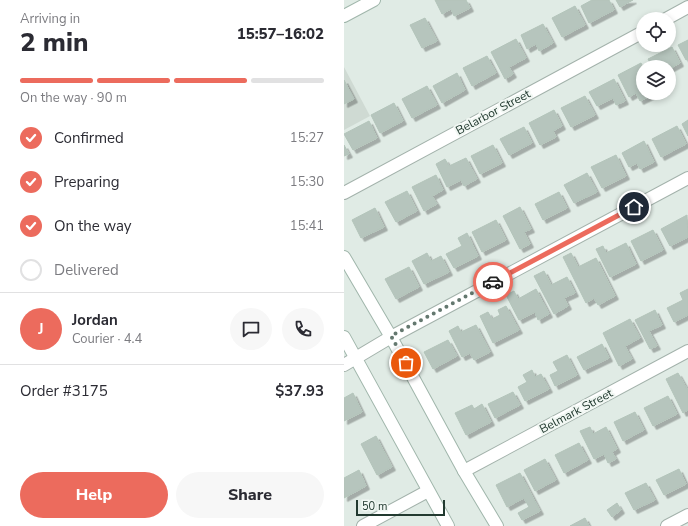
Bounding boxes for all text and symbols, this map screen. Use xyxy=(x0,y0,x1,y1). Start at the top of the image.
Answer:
text: Arriving in xyxy=(20,10,80,28)
map controls xyxy=(636,12,676,100)
button: locate xyxy=(636,12,676,52)
text: 15:57–16:02 xyxy=(237,24,324,44)
text: 2 min xyxy=(20,25,88,60)
button: layers xyxy=(636,60,676,100)
street label: Belarbor Street xyxy=(453,85,534,138)
text: On the way · 90 m xyxy=(20,89,127,107)
icon: check xyxy=(20,127,42,149)
text: Confirmed xyxy=(54,128,124,148)
text: 15:27 xyxy=(290,129,324,147)
icon: check xyxy=(20,171,42,193)
text: Preparing xyxy=(54,172,119,192)
text: 15:30 xyxy=(290,173,324,191)
pin xyxy=(617,190,651,224)
icon: home xyxy=(623,196,645,218)
icon: check xyxy=(20,215,42,237)
text: On the way xyxy=(54,216,132,236)
text: 15:41 xyxy=(290,217,324,235)
text: Delivered xyxy=(54,260,119,280)
courier xyxy=(473,262,513,302)
icon: car xyxy=(482,271,504,293)
button: chat xyxy=(230,308,272,350)
button: phone xyxy=(282,308,324,350)
text: Jordan xyxy=(72,310,118,330)
text: J xyxy=(38,319,44,339)
text: Courier · 4.4 xyxy=(72,330,142,348)
pin xyxy=(389,346,423,380)
icon: bag xyxy=(395,352,417,374)
text: Order #3175 xyxy=(20,381,108,401)
text: $37.93 xyxy=(275,381,324,401)
street label: Belmark Street xyxy=(537,385,616,437)
button: Help xyxy=(20,472,168,518)
button: Share xyxy=(176,472,324,518)
scale bar xyxy=(356,498,445,517)
text: 50 m xyxy=(362,499,387,514)

